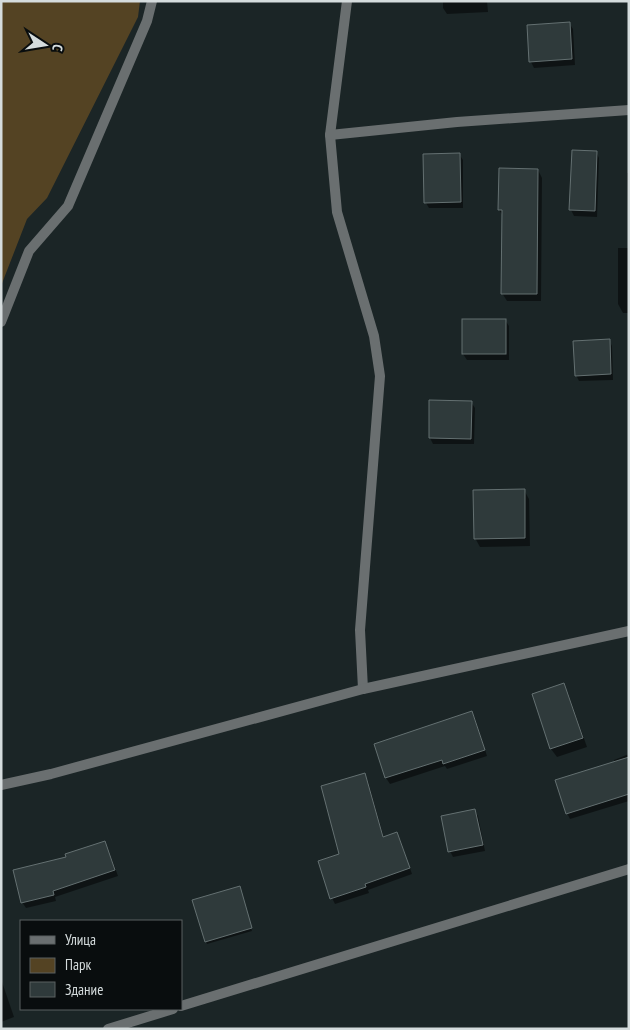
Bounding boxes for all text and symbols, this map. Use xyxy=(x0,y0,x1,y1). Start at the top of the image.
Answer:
north arrow xyxy=(20,20,70,70)
text: С xyxy=(48,43,67,53)
legend xyxy=(20,920,182,1010)
text: Улица xyxy=(65,930,96,949)
text: Парк xyxy=(65,955,91,974)
text: Здание xyxy=(65,980,103,999)

